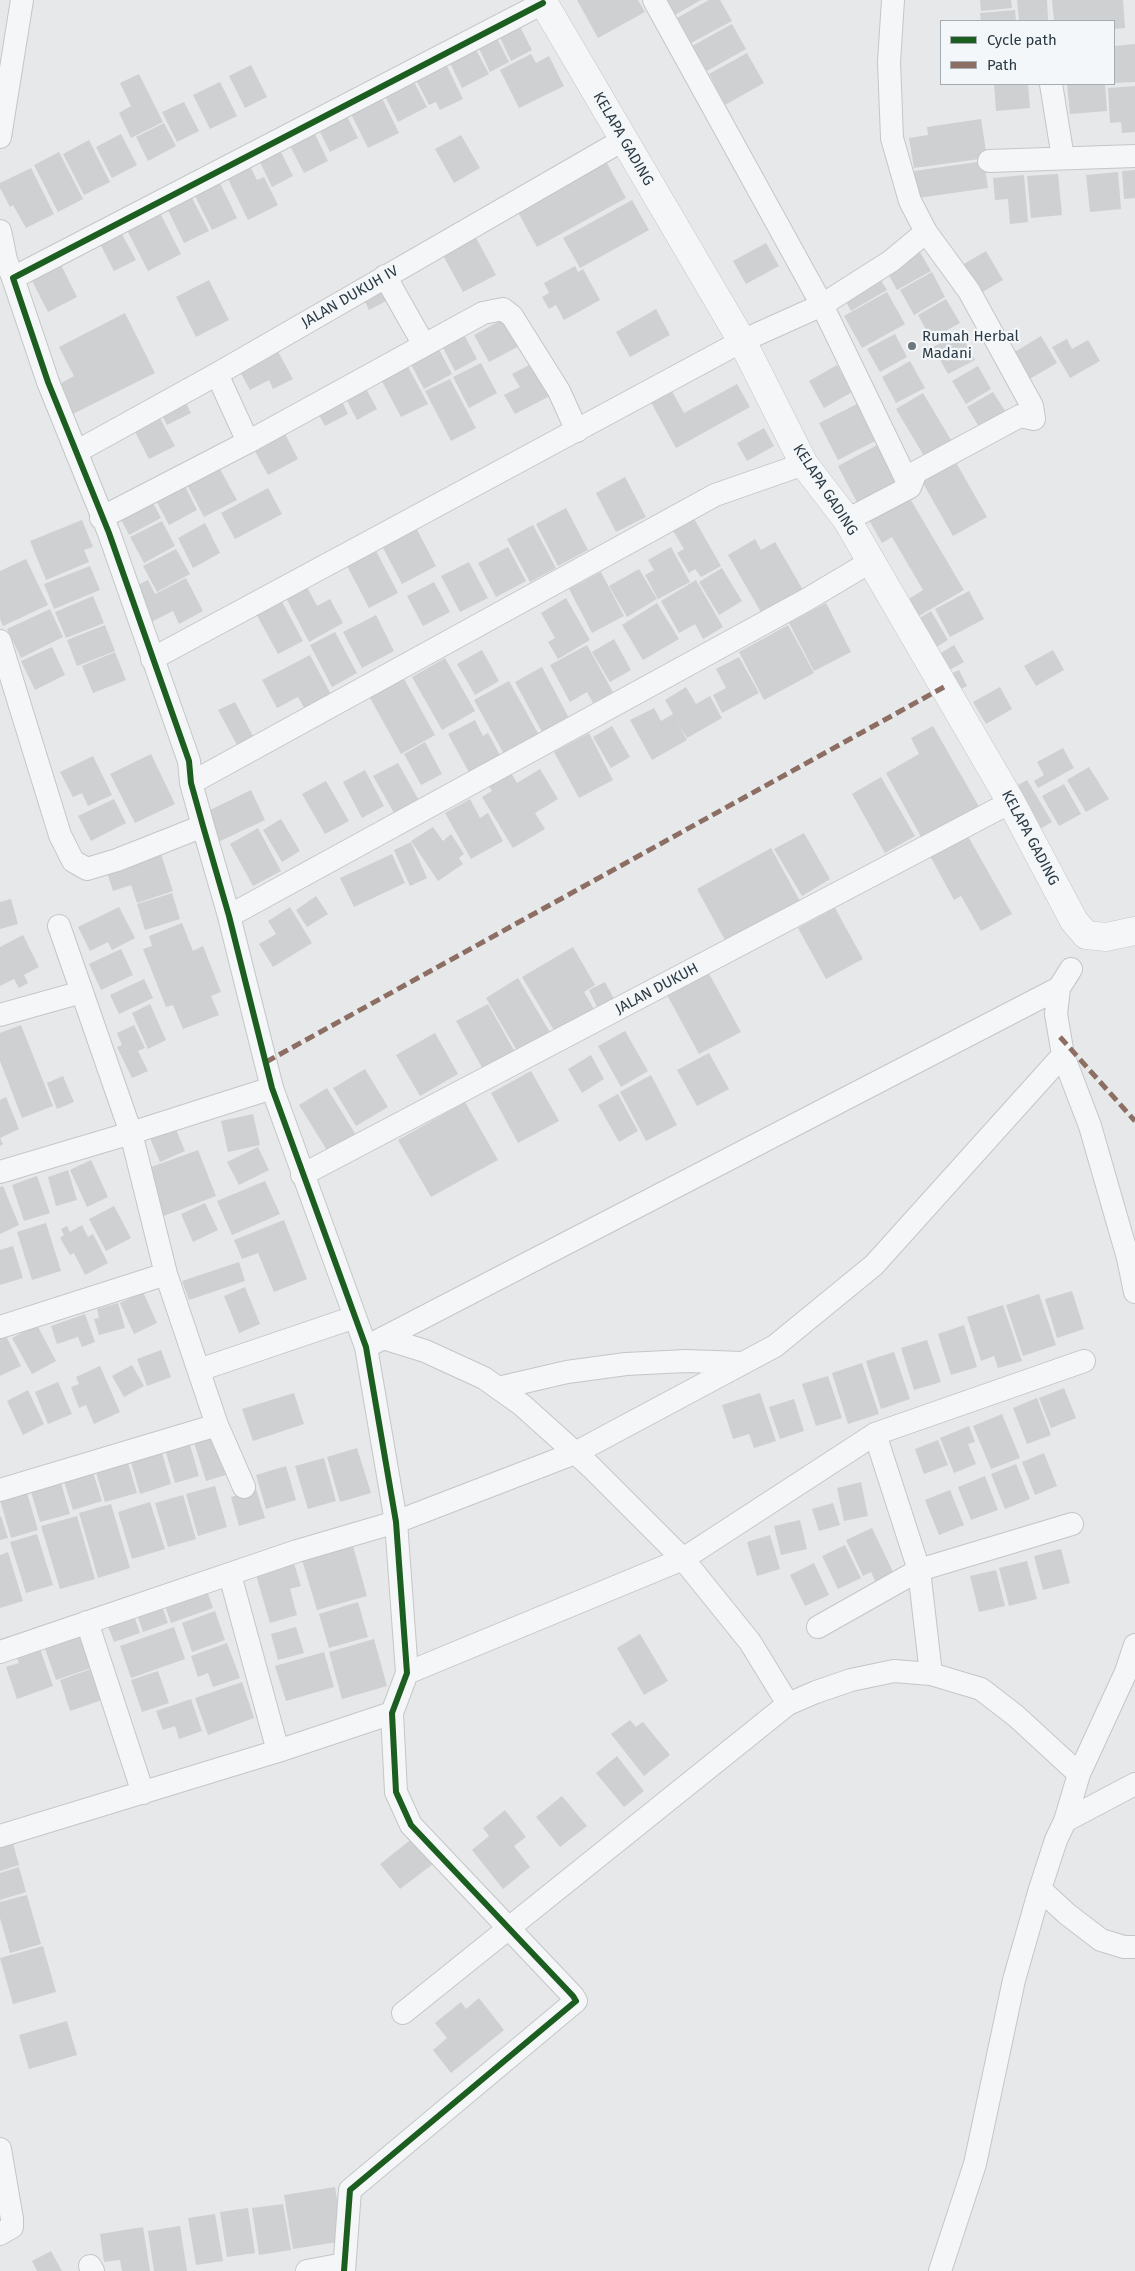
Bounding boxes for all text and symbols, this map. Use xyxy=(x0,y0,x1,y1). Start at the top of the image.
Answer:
legend xyxy=(940,20,1115,85)
text: Cycle path xyxy=(987,31,1057,49)
text: Path xyxy=(987,56,1017,74)
street label: KELAPA GADING xyxy=(589,89,657,189)
street label: JALAN DUKUH IV xyxy=(298,262,402,332)
place label: Rumah Herbal Madani xyxy=(922,328,1019,363)
marker: Rumah Herbal Madani xyxy=(906,340,918,352)
street label: KELAPA GADING xyxy=(789,441,861,539)
street label: KELAPA GADING xyxy=(997,787,1063,889)
street label: JALAN DUKUH xyxy=(612,959,702,1019)

